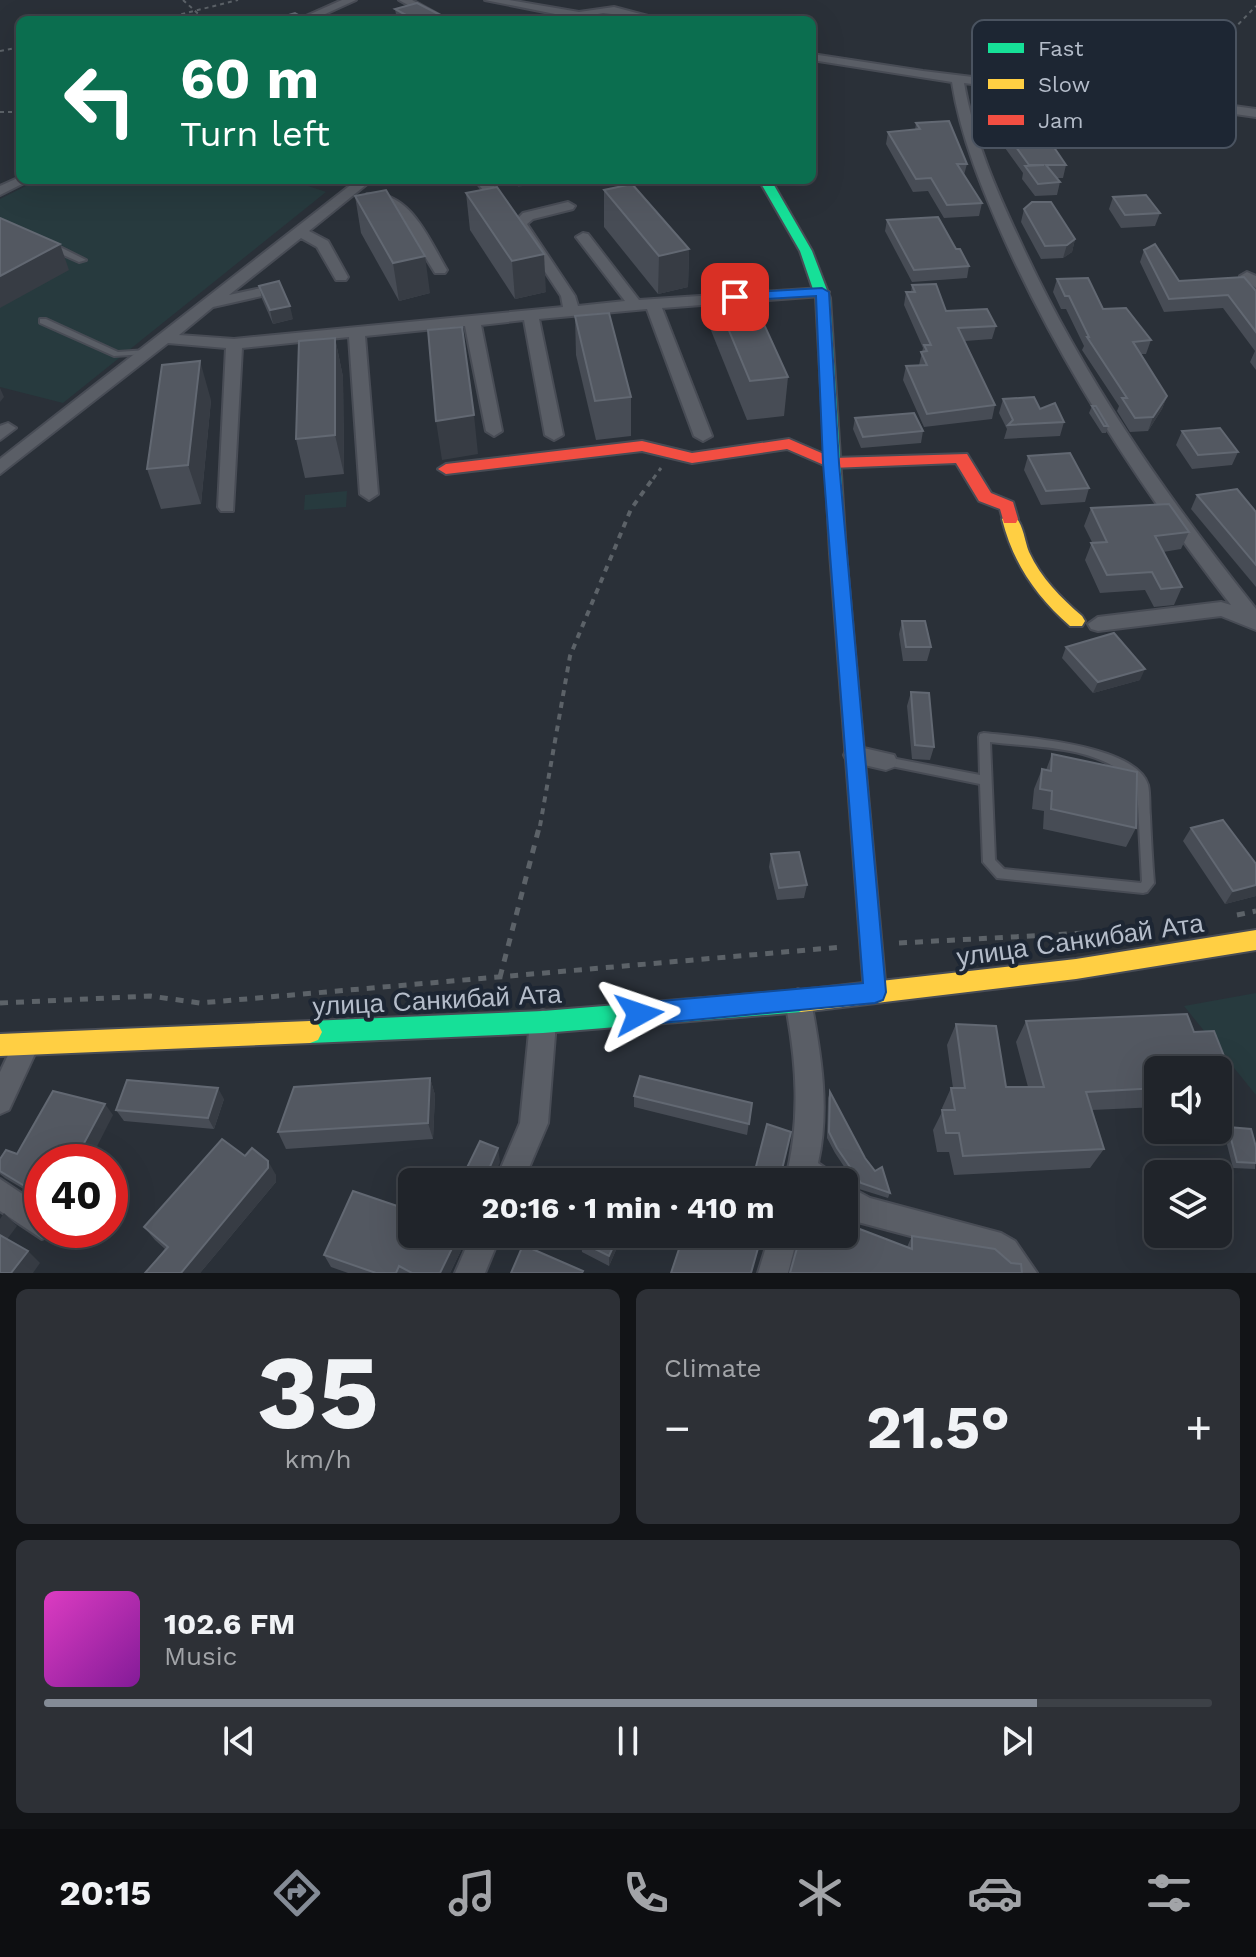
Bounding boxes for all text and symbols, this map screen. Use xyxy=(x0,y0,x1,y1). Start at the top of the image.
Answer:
legend xyxy=(972,20,1236,148)
text: Fast xyxy=(1038,36,1084,61)
text: 60 m xyxy=(180,46,319,112)
icon: left xyxy=(48,48,152,152)
text: Slow xyxy=(1038,72,1090,97)
text: Jam xyxy=(1038,108,1083,133)
text: Turn left xyxy=(180,113,330,155)
pin xyxy=(701,263,769,331)
icon: arrive xyxy=(713,275,757,319)
street label: улица Санкибай Ата xyxy=(955,908,1206,972)
position arrow xyxy=(597,972,681,1056)
street label: улица Санкибай Ата xyxy=(312,978,563,1021)
map controls xyxy=(1144,1056,1232,1248)
button: sound xyxy=(1144,1056,1232,1144)
speed limit sign: 40 xyxy=(24,1144,128,1248)
button: layers xyxy=(1144,1160,1232,1248)
text: 20:16 · 1 min · 410 m xyxy=(482,1190,774,1225)
text: 35 xyxy=(257,1331,379,1453)
text: Climate xyxy=(664,1353,762,1383)
text: 21.5° xyxy=(866,1392,1010,1463)
text: − xyxy=(664,1402,691,1454)
text: + xyxy=(1185,1402,1212,1454)
text: km/h xyxy=(285,1444,351,1474)
text: 102.6 FM xyxy=(164,1606,295,1641)
text: Music xyxy=(164,1641,237,1671)
icon: previous xyxy=(217,1719,261,1763)
icon: pause xyxy=(606,1719,650,1763)
icon: next xyxy=(995,1719,1039,1763)
icon: directions xyxy=(269,1865,325,1921)
icon: music xyxy=(444,1865,500,1921)
icon: phone xyxy=(618,1865,674,1921)
icon: climate xyxy=(792,1865,848,1921)
icon: car xyxy=(967,1865,1023,1921)
icon: filters xyxy=(1141,1865,1197,1921)
text: 20:15 xyxy=(59,1872,151,1914)

